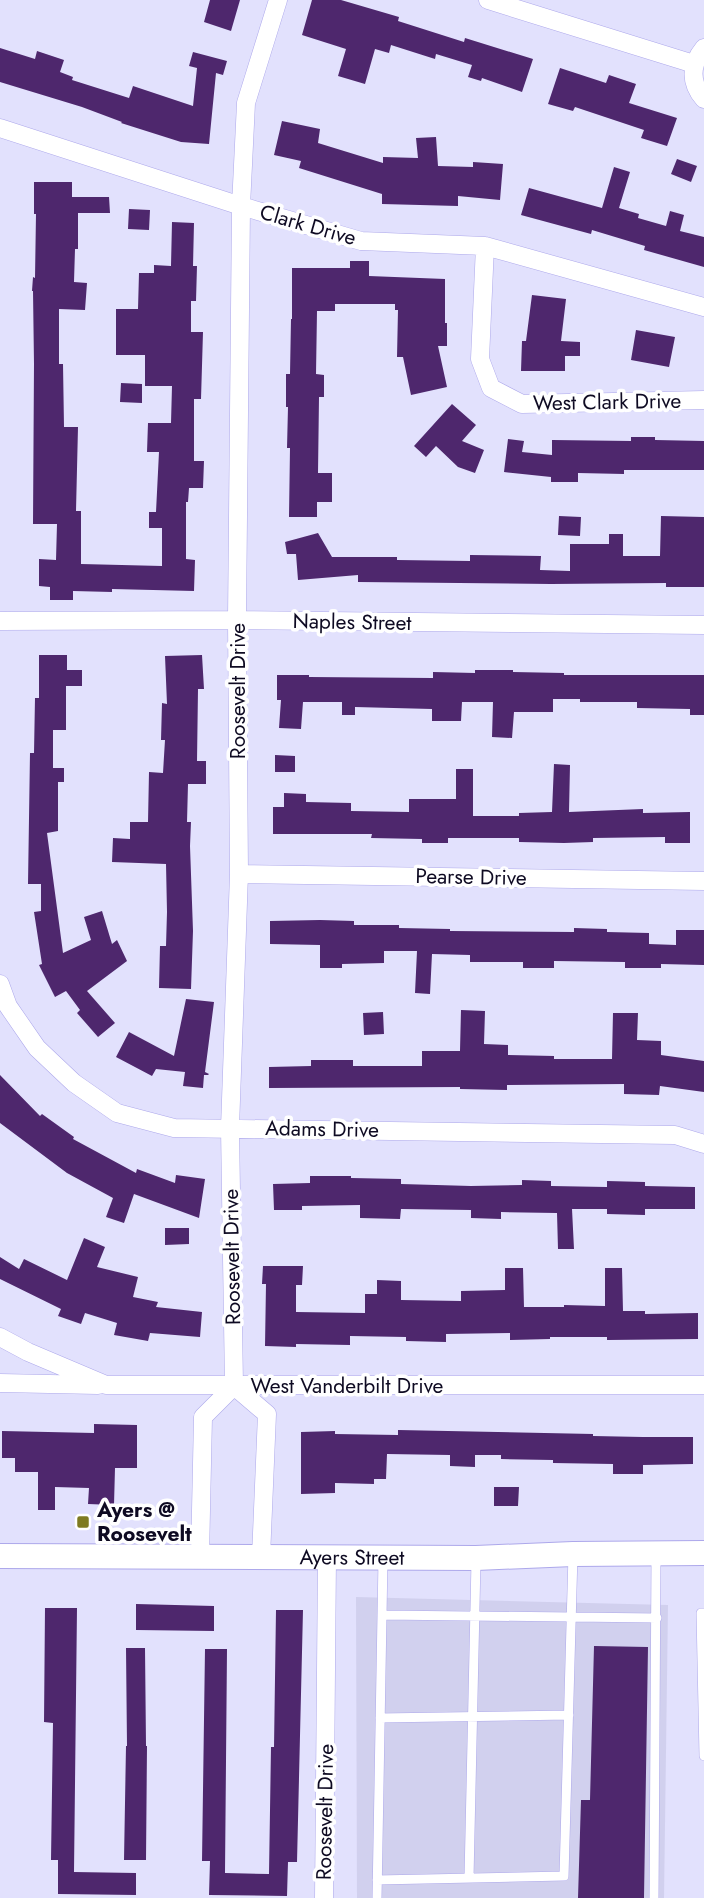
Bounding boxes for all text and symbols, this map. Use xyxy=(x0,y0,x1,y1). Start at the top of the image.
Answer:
street label: Clark Drive xyxy=(256,197,360,253)
street label: West Clark Drive xyxy=(533,386,682,418)
street label: Naples Street xyxy=(292,606,412,638)
street label: Roosevelt Drive xyxy=(223,623,253,759)
street label: Pearse Drive xyxy=(415,861,527,893)
street label: Adams Drive xyxy=(265,1113,379,1145)
street label: Roosevelt Drive xyxy=(216,1188,248,1325)
street label: West Vanderbilt Drive xyxy=(251,1371,444,1401)
place label: Ayers @ Roosevelt xyxy=(96,1495,192,1549)
marker: Ayers @ Roosevelt xyxy=(75,1514,91,1530)
street label: Ayers Street xyxy=(300,1542,404,1573)
street label: Roosevelt Drive xyxy=(309,1743,341,1880)

